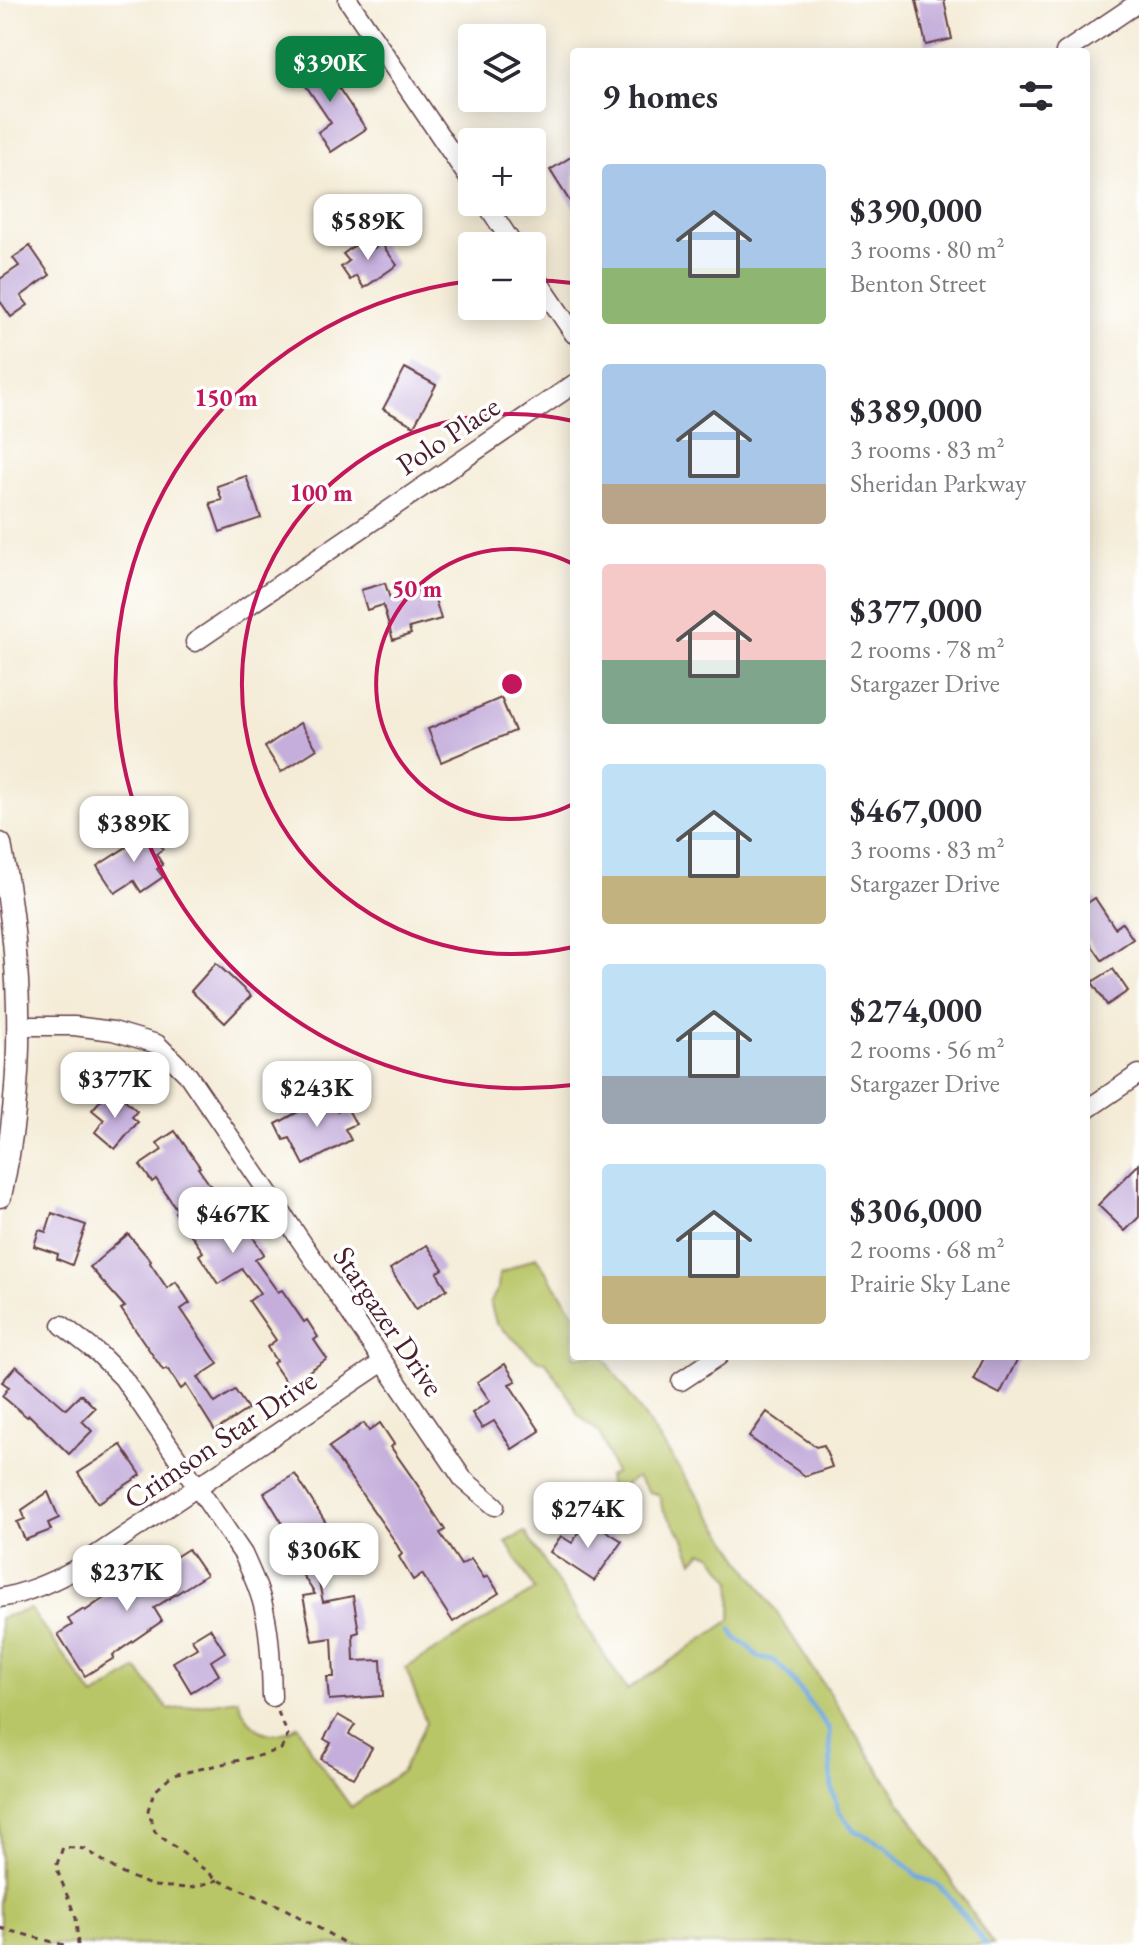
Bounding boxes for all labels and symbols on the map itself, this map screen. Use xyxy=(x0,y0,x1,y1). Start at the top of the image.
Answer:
pin: $390K xyxy=(274,36,386,104)
pin: $589K xyxy=(312,194,424,262)
text: 150 m xyxy=(194,382,258,413)
street label: Polo Place xyxy=(389,386,507,484)
text: 100 m xyxy=(289,477,353,508)
text: 50 m xyxy=(392,573,442,604)
centre of rings xyxy=(498,670,526,698)
pin: $389K xyxy=(78,796,190,864)
pin: $377K xyxy=(59,1052,171,1120)
pin: $243K xyxy=(261,1061,373,1129)
pin: $467K xyxy=(177,1187,289,1255)
street label: Stargazer Drive xyxy=(324,1238,454,1404)
street label: Crimson Star Drive xyxy=(116,1360,324,1518)
pin: $274K xyxy=(532,1482,644,1550)
pin: $306K xyxy=(268,1523,380,1591)
pin: $237K xyxy=(71,1545,183,1613)

